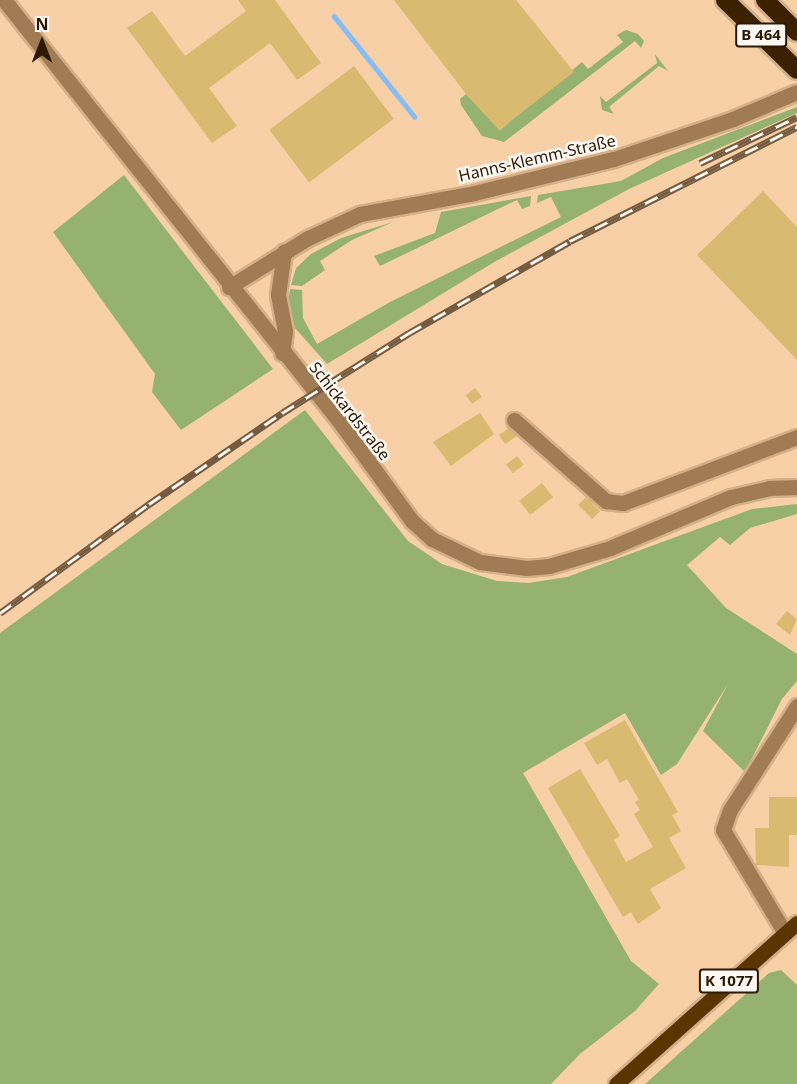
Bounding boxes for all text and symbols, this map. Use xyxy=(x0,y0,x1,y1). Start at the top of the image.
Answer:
north arrow xyxy=(12,12,72,72)
text: N xyxy=(35,13,49,35)
road number: B 464 xyxy=(734,23,788,47)
street label: Hanns-Klemm-Straße xyxy=(457,131,617,185)
street label: Schickardstraße xyxy=(306,358,394,464)
road number: K 1077 xyxy=(698,969,760,993)

